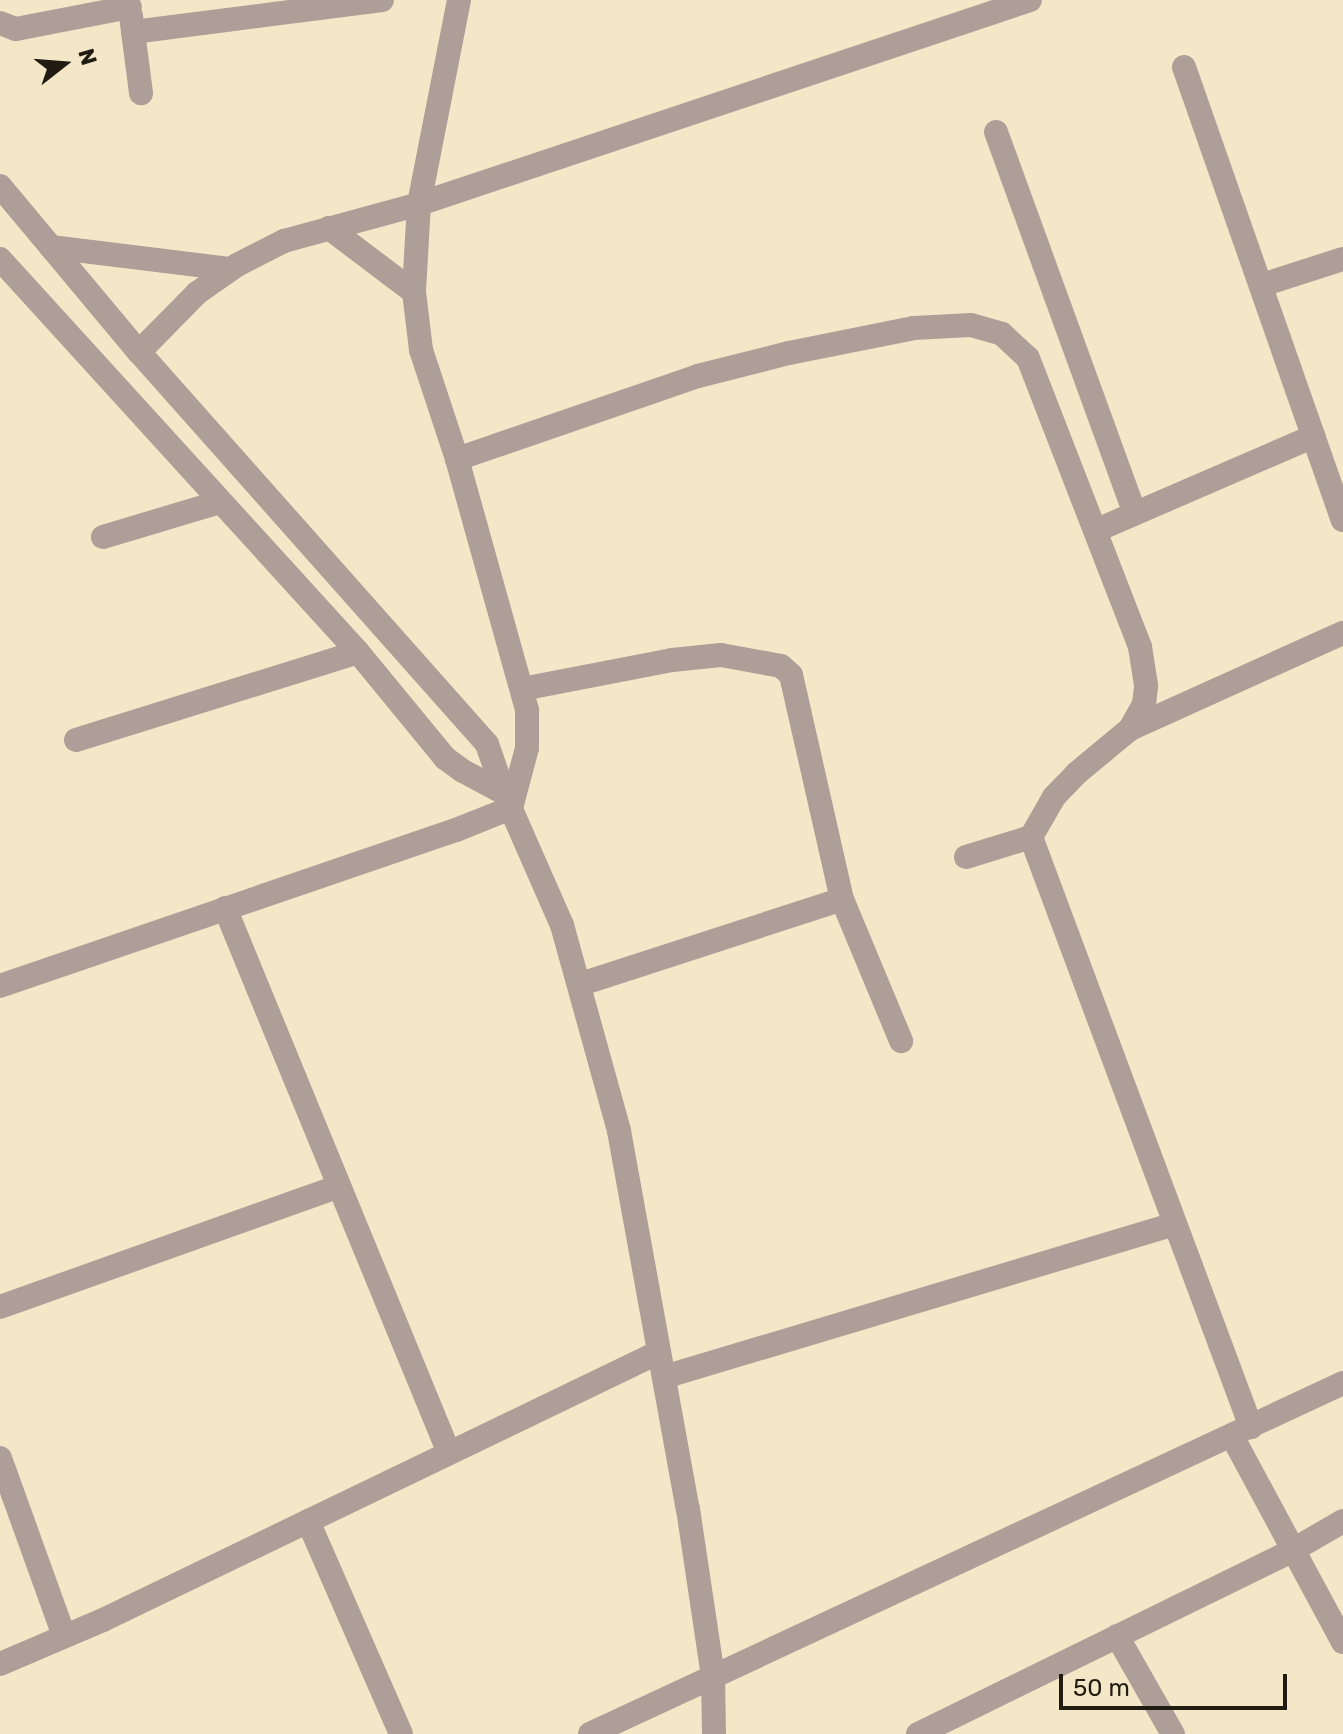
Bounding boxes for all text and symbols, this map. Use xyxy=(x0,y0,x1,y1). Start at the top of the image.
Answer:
north arrow xyxy=(24,24,104,104)
text: N xyxy=(72,45,103,68)
scale bar xyxy=(1063,1658,1291,1708)
text: 50 m xyxy=(1073,1674,1130,1702)

